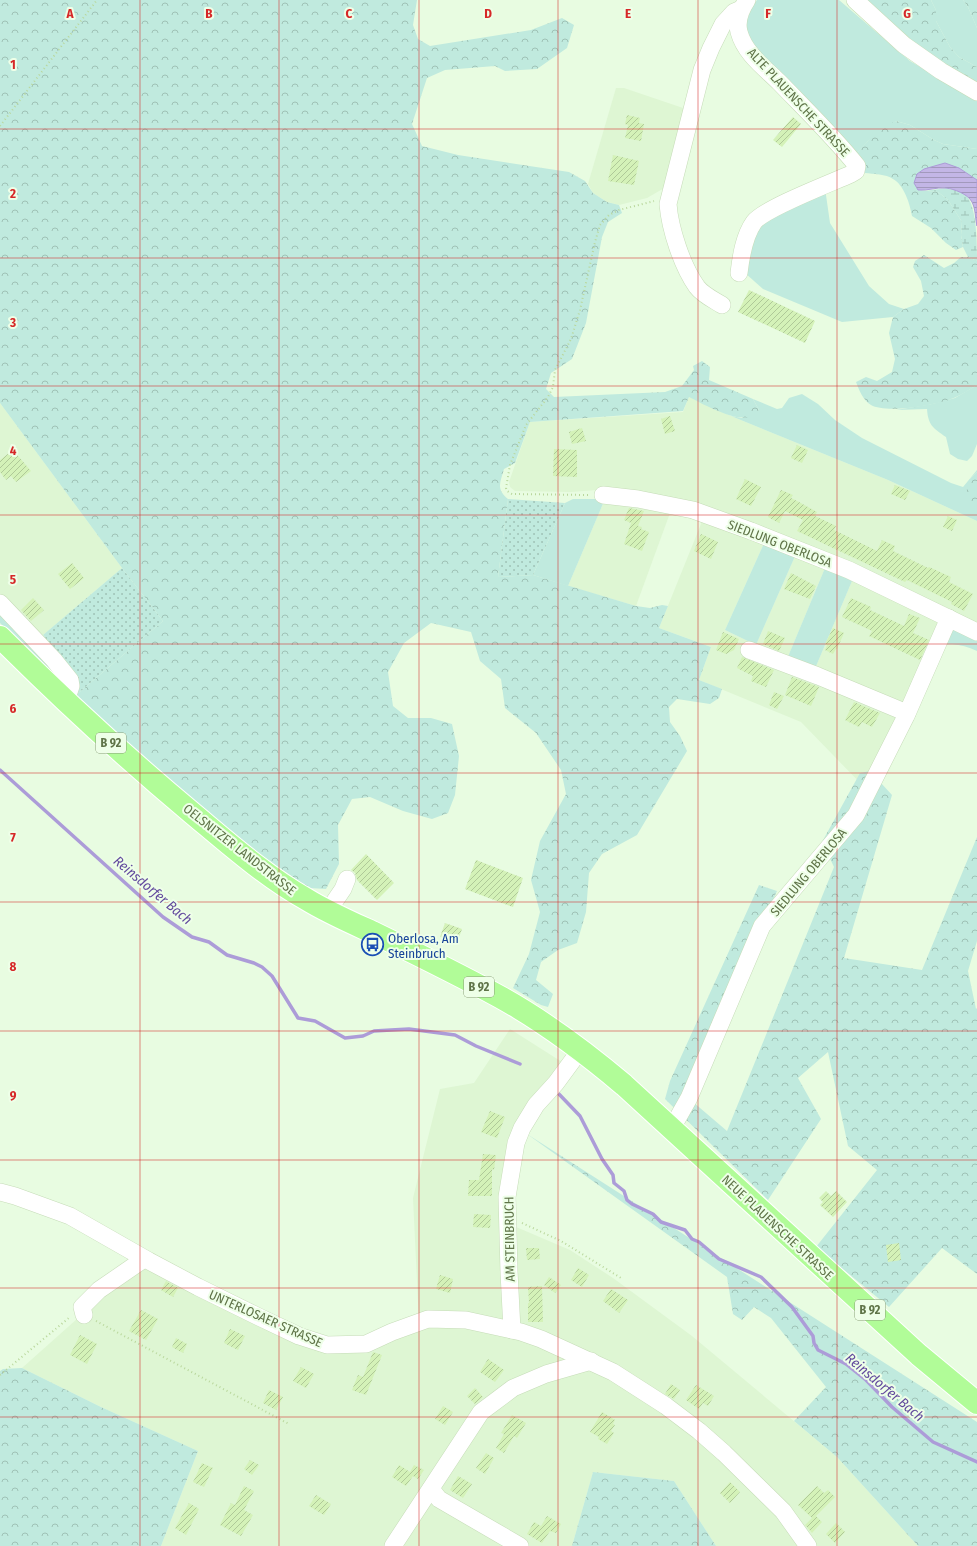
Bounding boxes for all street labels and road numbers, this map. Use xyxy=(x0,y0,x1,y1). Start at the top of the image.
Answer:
street label: ALTE PLAUENSCHE STRASSE xyxy=(745,45,853,160)
street label: SIEDLUNG OBERLOSA xyxy=(726,517,834,570)
road number: B 92 xyxy=(96,733,126,753)
street label: OELSNITZER LANDSTRASSE xyxy=(180,801,299,898)
street label: SIEDLUNG OBERLOSA xyxy=(767,825,850,919)
road number: B 92 xyxy=(464,977,494,997)
street label: NEUE PLAUENSCHE STRASSE xyxy=(719,1172,836,1283)
street label: AM STEINBRUCH xyxy=(501,1196,518,1282)
street label: UNTERLOSAER STRASSE xyxy=(207,1287,325,1350)
road number: B 92 xyxy=(855,1300,885,1320)

